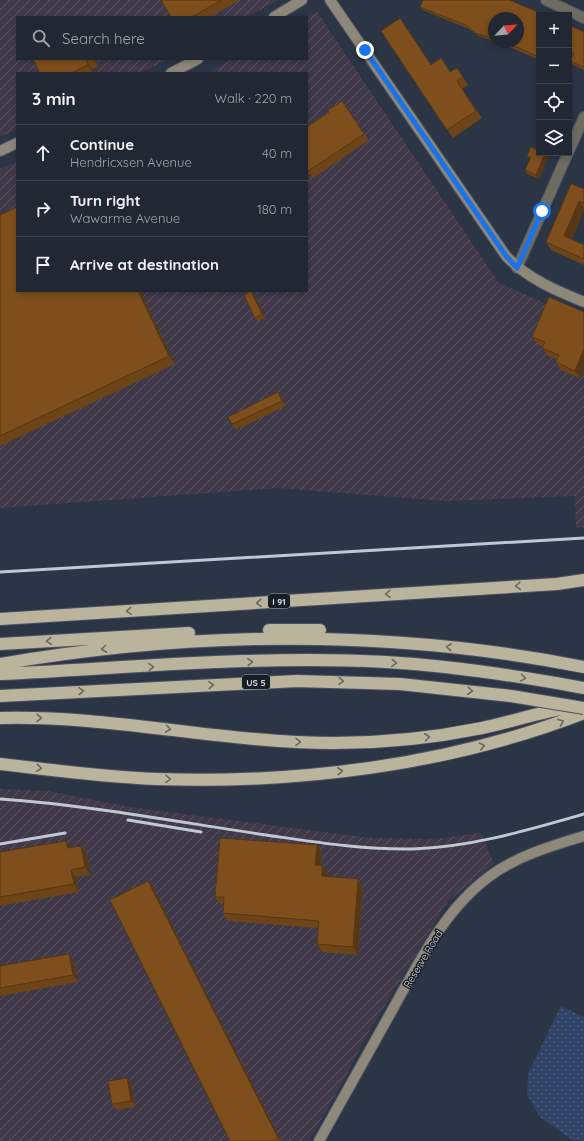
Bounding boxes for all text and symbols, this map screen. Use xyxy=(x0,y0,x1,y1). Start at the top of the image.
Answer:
north arrow xyxy=(488,12,524,48)
map controls xyxy=(536,12,572,156)
button: + xyxy=(536,12,572,48)
search box xyxy=(16,16,308,60)
icon: search xyxy=(30,27,52,49)
text: Search here xyxy=(62,29,145,48)
route end xyxy=(356,41,374,59)
button: − xyxy=(536,48,572,84)
button: locate xyxy=(536,84,572,120)
text: 3 min xyxy=(32,88,76,109)
text: Walk · 220 m xyxy=(215,90,292,106)
button: layers xyxy=(536,120,572,156)
text: Continue xyxy=(70,135,134,154)
icon: ahead xyxy=(32,142,54,164)
text: 40 m xyxy=(262,145,292,161)
text: Hendricxsen Avenue xyxy=(70,154,192,170)
text: Turn right xyxy=(70,191,141,210)
icon: right xyxy=(32,198,54,220)
text: 180 m xyxy=(257,201,292,217)
route start xyxy=(533,202,551,220)
text: Wawarme Avenue xyxy=(70,210,180,226)
icon: arrive xyxy=(32,254,54,276)
text: Arrive at destination xyxy=(70,255,219,274)
one-way arrow xyxy=(515,582,521,591)
one-way arrow xyxy=(385,590,391,599)
road number: I 91 xyxy=(268,594,290,608)
one-way arrow xyxy=(256,598,262,607)
one-way arrow xyxy=(126,606,132,615)
one-way arrow xyxy=(46,637,52,646)
one-way arrow xyxy=(446,643,452,652)
one-way arrow xyxy=(101,644,107,653)
one-way arrow xyxy=(247,657,253,666)
one-way arrow xyxy=(391,658,397,667)
one-way arrow xyxy=(148,662,154,671)
one-way arrow xyxy=(520,673,526,682)
road number: US 5 xyxy=(242,675,270,689)
one-way arrow xyxy=(338,677,344,686)
one-way arrow xyxy=(208,680,214,689)
one-way arrow xyxy=(467,686,473,695)
one-way arrow xyxy=(78,687,84,696)
one-way arrow xyxy=(36,714,42,722)
one-way arrow xyxy=(557,719,564,727)
one-way arrow xyxy=(165,725,171,734)
one-way arrow xyxy=(424,733,431,742)
one-way arrow xyxy=(295,738,301,746)
one-way arrow xyxy=(478,742,485,750)
one-way arrow xyxy=(36,764,42,773)
one-way arrow xyxy=(337,767,343,776)
one-way arrow xyxy=(165,775,171,783)
street label: Reserve Road xyxy=(401,928,445,990)

